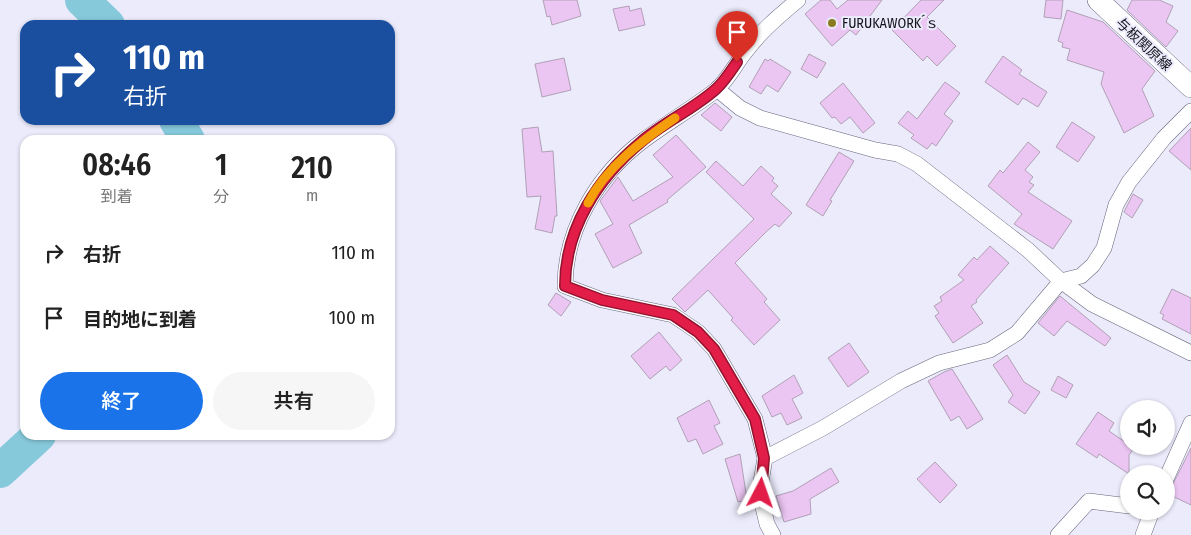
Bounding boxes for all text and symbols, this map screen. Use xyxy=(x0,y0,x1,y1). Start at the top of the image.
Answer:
pin xyxy=(716,11,758,62)
place label: FURUKAWORK´ｓ xyxy=(842,14,939,32)
street label: 与板関原線 xyxy=(1112,14,1175,74)
marker: FURUKAWORK´ｓ xyxy=(826,17,838,29)
icon: arrive xyxy=(723,18,751,46)
text: 110 m xyxy=(123,36,205,78)
icon: right xyxy=(40,40,105,105)
text: 右折 xyxy=(123,83,167,110)
text: 08:46 xyxy=(82,147,151,183)
text: 1 xyxy=(215,147,227,183)
text: 210 xyxy=(291,150,333,186)
text: m xyxy=(306,186,318,205)
text: 到着 xyxy=(101,187,133,206)
text: 分 xyxy=(213,187,229,206)
icon: right xyxy=(40,239,68,267)
text: 110 m xyxy=(331,241,375,264)
text: 右折 xyxy=(83,243,121,266)
icon: arrive xyxy=(40,304,68,332)
text: 100 m xyxy=(329,306,375,329)
text: 目的地に到着 xyxy=(83,308,197,331)
button: 終了 xyxy=(40,372,203,430)
button: 共有 xyxy=(213,372,375,430)
map controls xyxy=(1120,400,1175,520)
button: sound xyxy=(1120,400,1175,455)
button: search xyxy=(1120,465,1175,520)
position arrow xyxy=(734,466,786,518)

